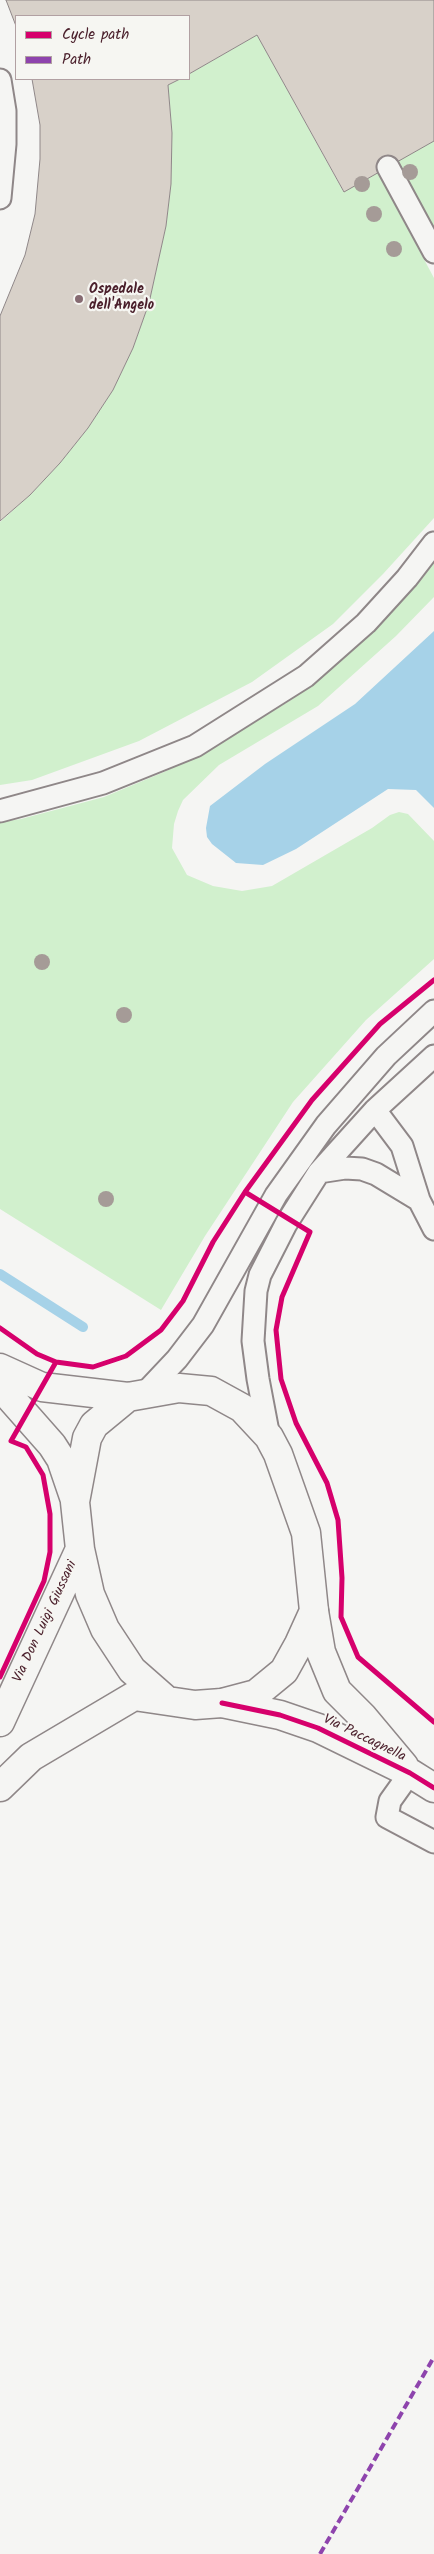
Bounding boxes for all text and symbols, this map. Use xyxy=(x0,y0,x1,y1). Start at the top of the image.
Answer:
legend xyxy=(15,15,190,80)
text: Cycle path xyxy=(62,23,129,47)
text: Path xyxy=(62,48,91,72)
place label: Ospedale dell'Angelo xyxy=(89,283,154,316)
marker: Ospedale dell'Angelo xyxy=(73,293,85,305)
street label: Via Don Luigi Giussani xyxy=(10,1558,82,1686)
street label: Via Paccagnella xyxy=(320,1712,408,1766)

